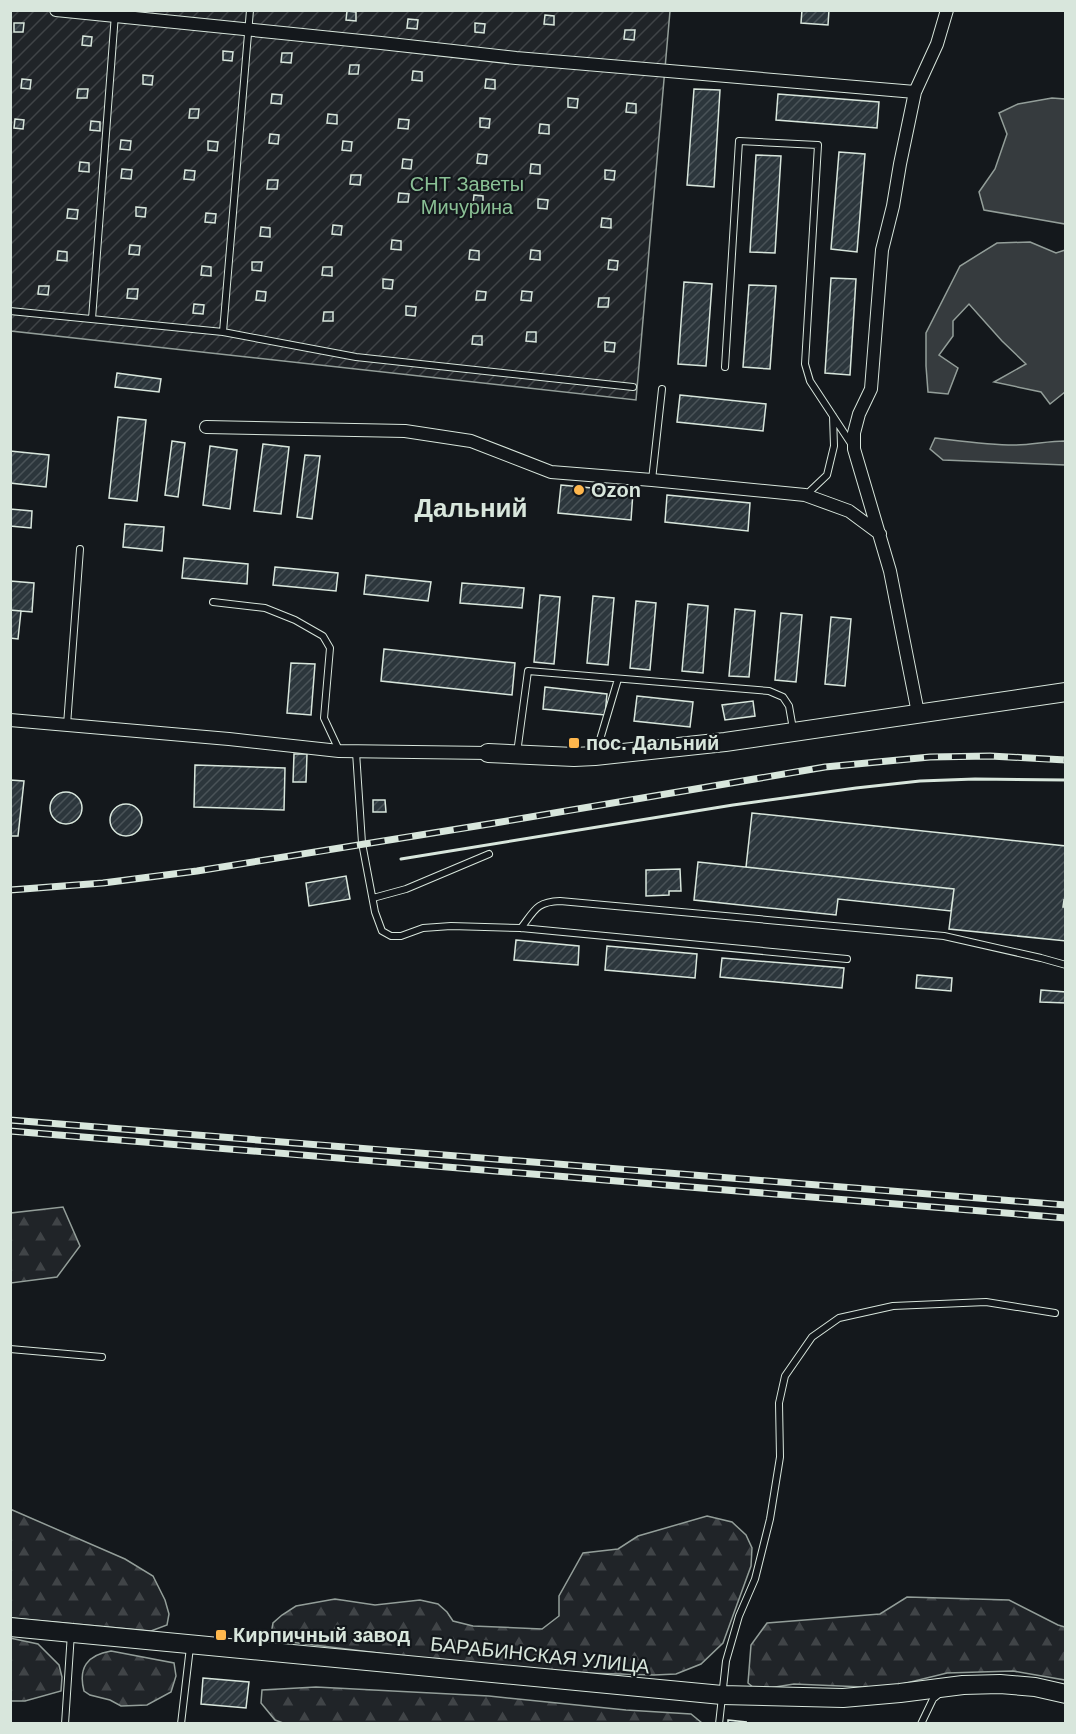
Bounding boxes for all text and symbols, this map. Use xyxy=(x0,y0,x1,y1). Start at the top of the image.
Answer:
park label: СНТ Заветы Мичурина xyxy=(410,173,524,218)
place label: Ozon xyxy=(591,479,641,501)
marker: Ozon xyxy=(572,483,586,497)
district label: Дальний xyxy=(414,493,528,523)
place label: пос. Дальний xyxy=(586,732,719,754)
marker: пос. Дальний xyxy=(567,736,581,750)
place label: Кирпичный завод xyxy=(233,1624,411,1646)
marker: Кирпичный завод xyxy=(214,1628,228,1642)
street label: БАРАБИНСКАЯ УЛИЦА xyxy=(429,1633,651,1678)

